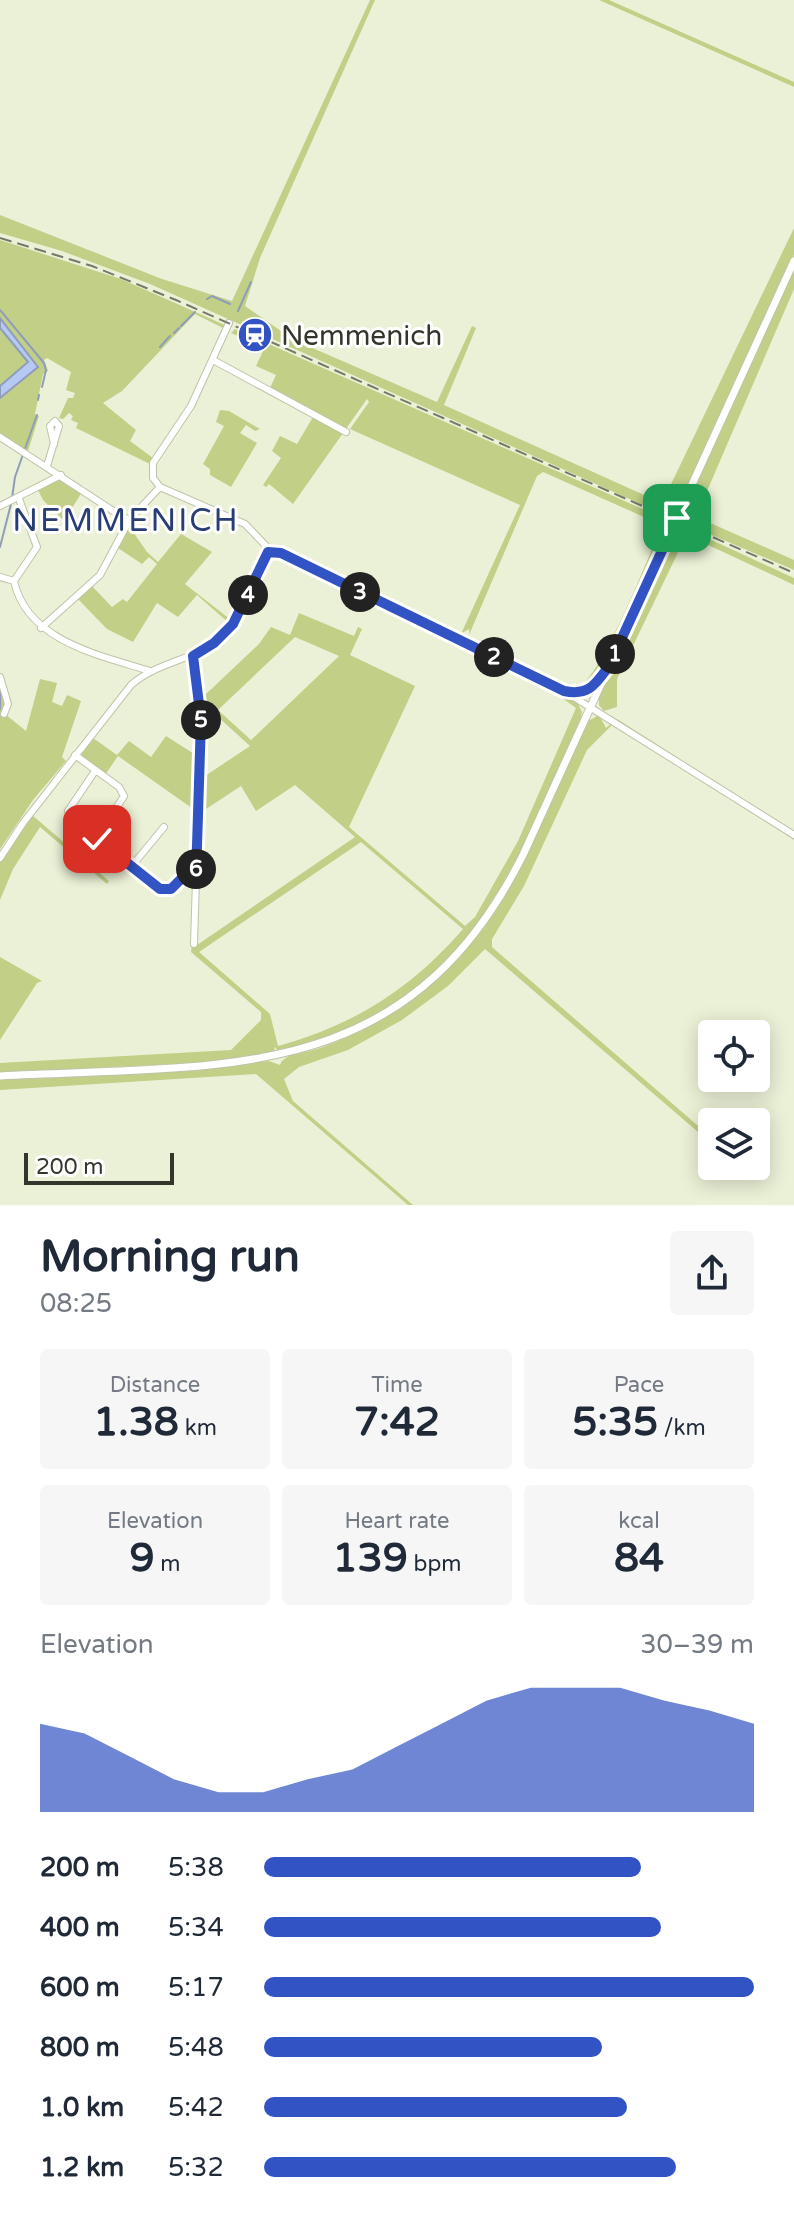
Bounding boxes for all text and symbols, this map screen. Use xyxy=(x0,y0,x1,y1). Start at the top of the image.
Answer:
station icon: Nemmenich xyxy=(236,316,274,354)
place label: Nemmenich xyxy=(281,319,442,353)
pin xyxy=(643,484,711,552)
icon: arrive xyxy=(655,496,699,540)
district label: NEMMENICH xyxy=(12,502,240,540)
pin: 3 xyxy=(340,572,380,612)
pin: 4 xyxy=(228,575,268,615)
text: 3 xyxy=(353,579,367,605)
text: 4 xyxy=(241,582,255,608)
pin: 1 xyxy=(595,634,635,674)
pin: 2 xyxy=(474,637,514,677)
text: 1 xyxy=(608,641,622,667)
text: 2 xyxy=(487,644,501,670)
pin: 5 xyxy=(181,700,221,740)
text: 5 xyxy=(194,707,208,733)
pin xyxy=(63,805,131,873)
icon: check xyxy=(75,817,119,861)
pin: 6 xyxy=(176,849,216,889)
text: 6 xyxy=(189,856,203,882)
map controls xyxy=(698,1020,770,1180)
button: locate xyxy=(698,1020,770,1092)
button: layers xyxy=(698,1108,770,1180)
scale bar xyxy=(24,1149,174,1185)
text: 200 m xyxy=(36,1154,103,1180)
text: Morning run xyxy=(40,1231,300,1284)
button: share xyxy=(670,1231,754,1315)
text: 08:25 xyxy=(40,1288,112,1319)
text: Distance xyxy=(110,1372,200,1398)
text: Time xyxy=(371,1372,423,1398)
text: Pace xyxy=(614,1372,664,1398)
text: 1.38 xyxy=(93,1398,179,1446)
text: 7:42 xyxy=(354,1398,440,1446)
text: 5:35 xyxy=(572,1398,658,1446)
text: km xyxy=(179,1415,217,1441)
text: /km xyxy=(658,1415,706,1441)
text: Elevation xyxy=(107,1508,203,1534)
text: Heart rate xyxy=(345,1508,449,1534)
text: kcal xyxy=(618,1508,660,1534)
text: 9 xyxy=(129,1534,155,1582)
text: 139 xyxy=(332,1534,408,1582)
text: 84 xyxy=(614,1534,664,1582)
text: m xyxy=(155,1551,181,1577)
text: bpm xyxy=(408,1551,462,1577)
text: Elevation xyxy=(40,1629,154,1660)
text: 30–39 m xyxy=(640,1629,754,1660)
text: 200 m xyxy=(40,1852,120,1883)
text: 5:38 xyxy=(168,1852,224,1883)
text: 400 m xyxy=(40,1912,120,1943)
text: 5:34 xyxy=(168,1912,224,1943)
text: 600 m xyxy=(40,1972,120,2003)
text: 5:17 xyxy=(168,1972,224,2003)
text: 800 m xyxy=(40,2032,120,2063)
text: 5:48 xyxy=(168,2032,224,2063)
text: 1.0 km xyxy=(40,2092,124,2123)
text: 5:42 xyxy=(168,2092,224,2123)
text: 1.2 km xyxy=(40,2152,124,2183)
text: 5:32 xyxy=(168,2152,224,2183)

